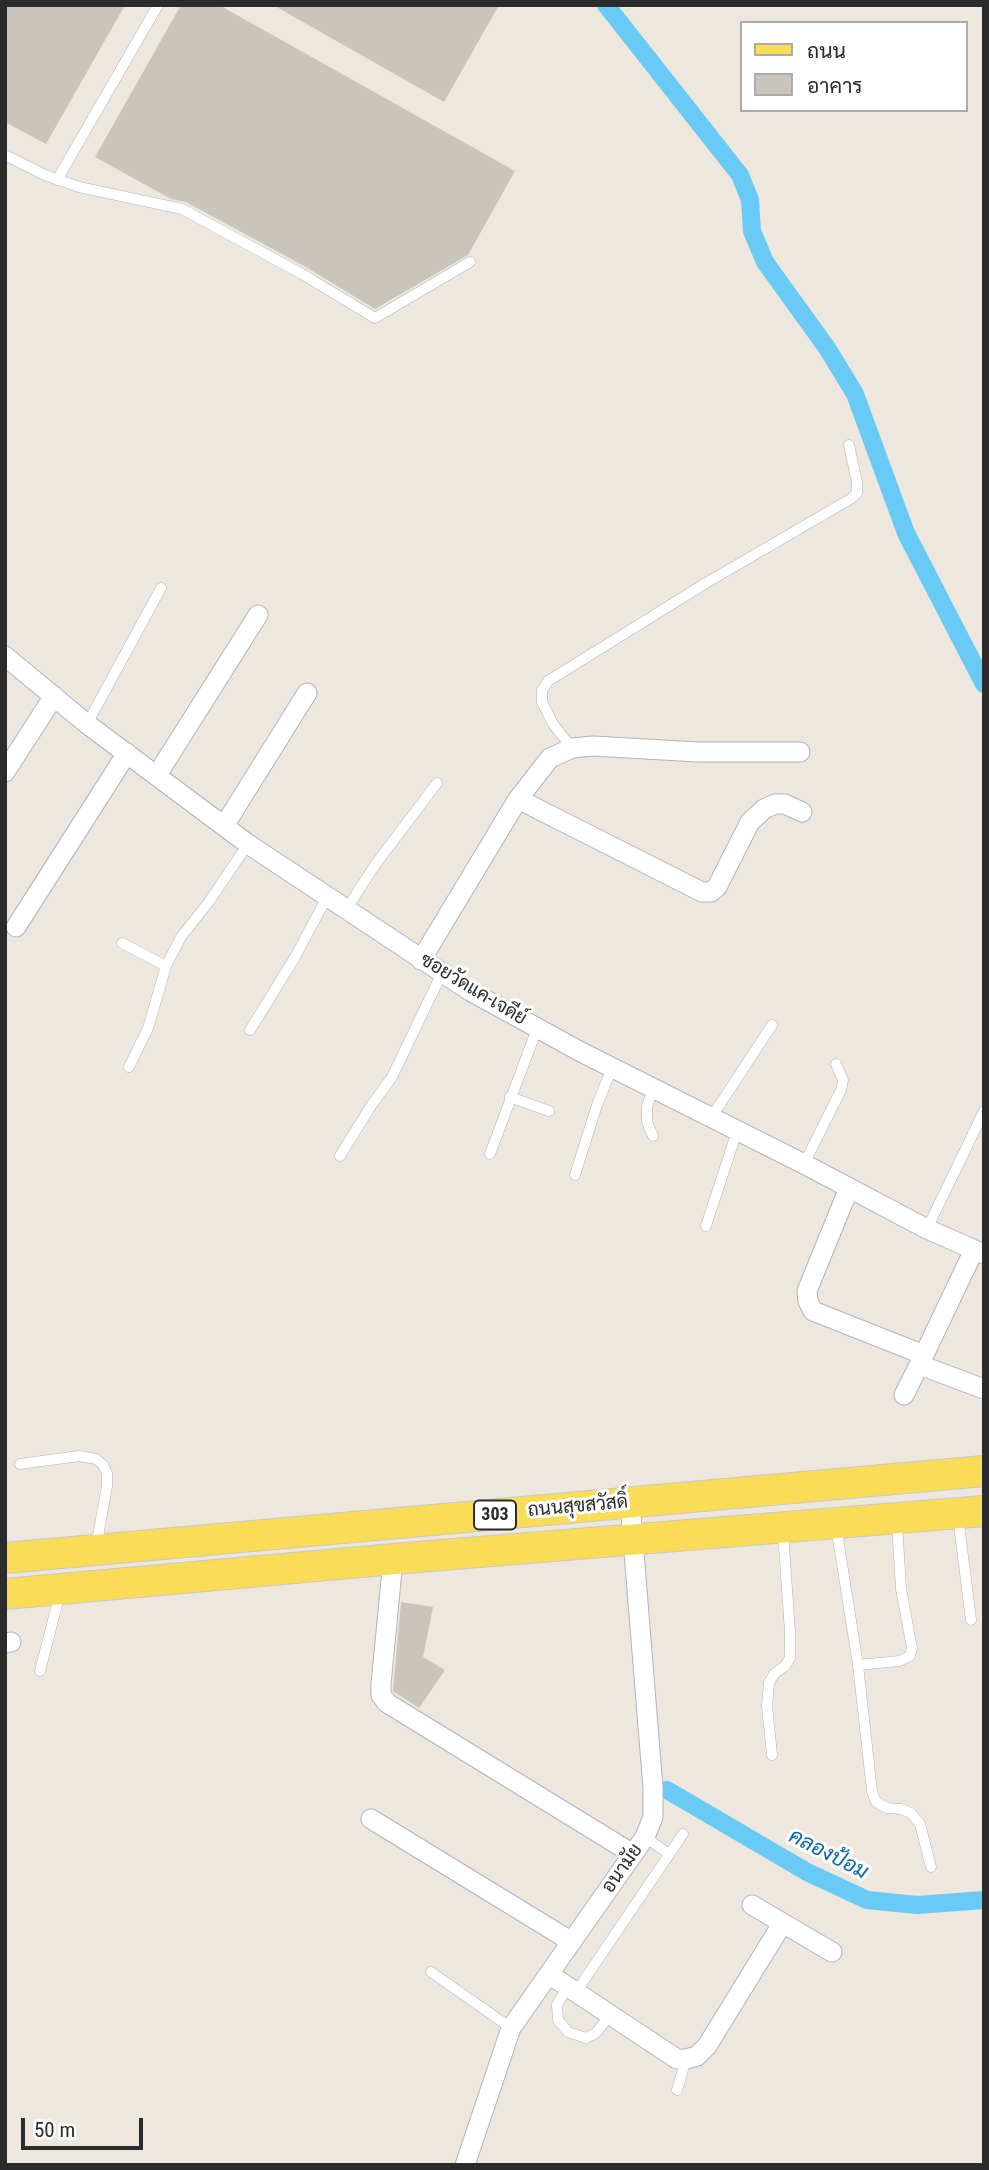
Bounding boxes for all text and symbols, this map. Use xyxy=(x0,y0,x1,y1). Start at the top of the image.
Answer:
legend xyxy=(740,21,968,112)
text: ถนน xyxy=(807,39,846,63)
text: อาคาร xyxy=(807,74,863,98)
street label: ซอยวัดแค-เจดีย์ xyxy=(416,949,530,1031)
street label: ถนนสุขสวัสดิ์ xyxy=(527,1491,629,1523)
road number: 303 xyxy=(474,1500,516,1530)
water label: คลองป้อม xyxy=(784,1824,872,1886)
street label: อนามัย xyxy=(598,1840,648,1898)
scale bar xyxy=(24,2104,147,2148)
text: 50 m xyxy=(34,2118,75,2142)

